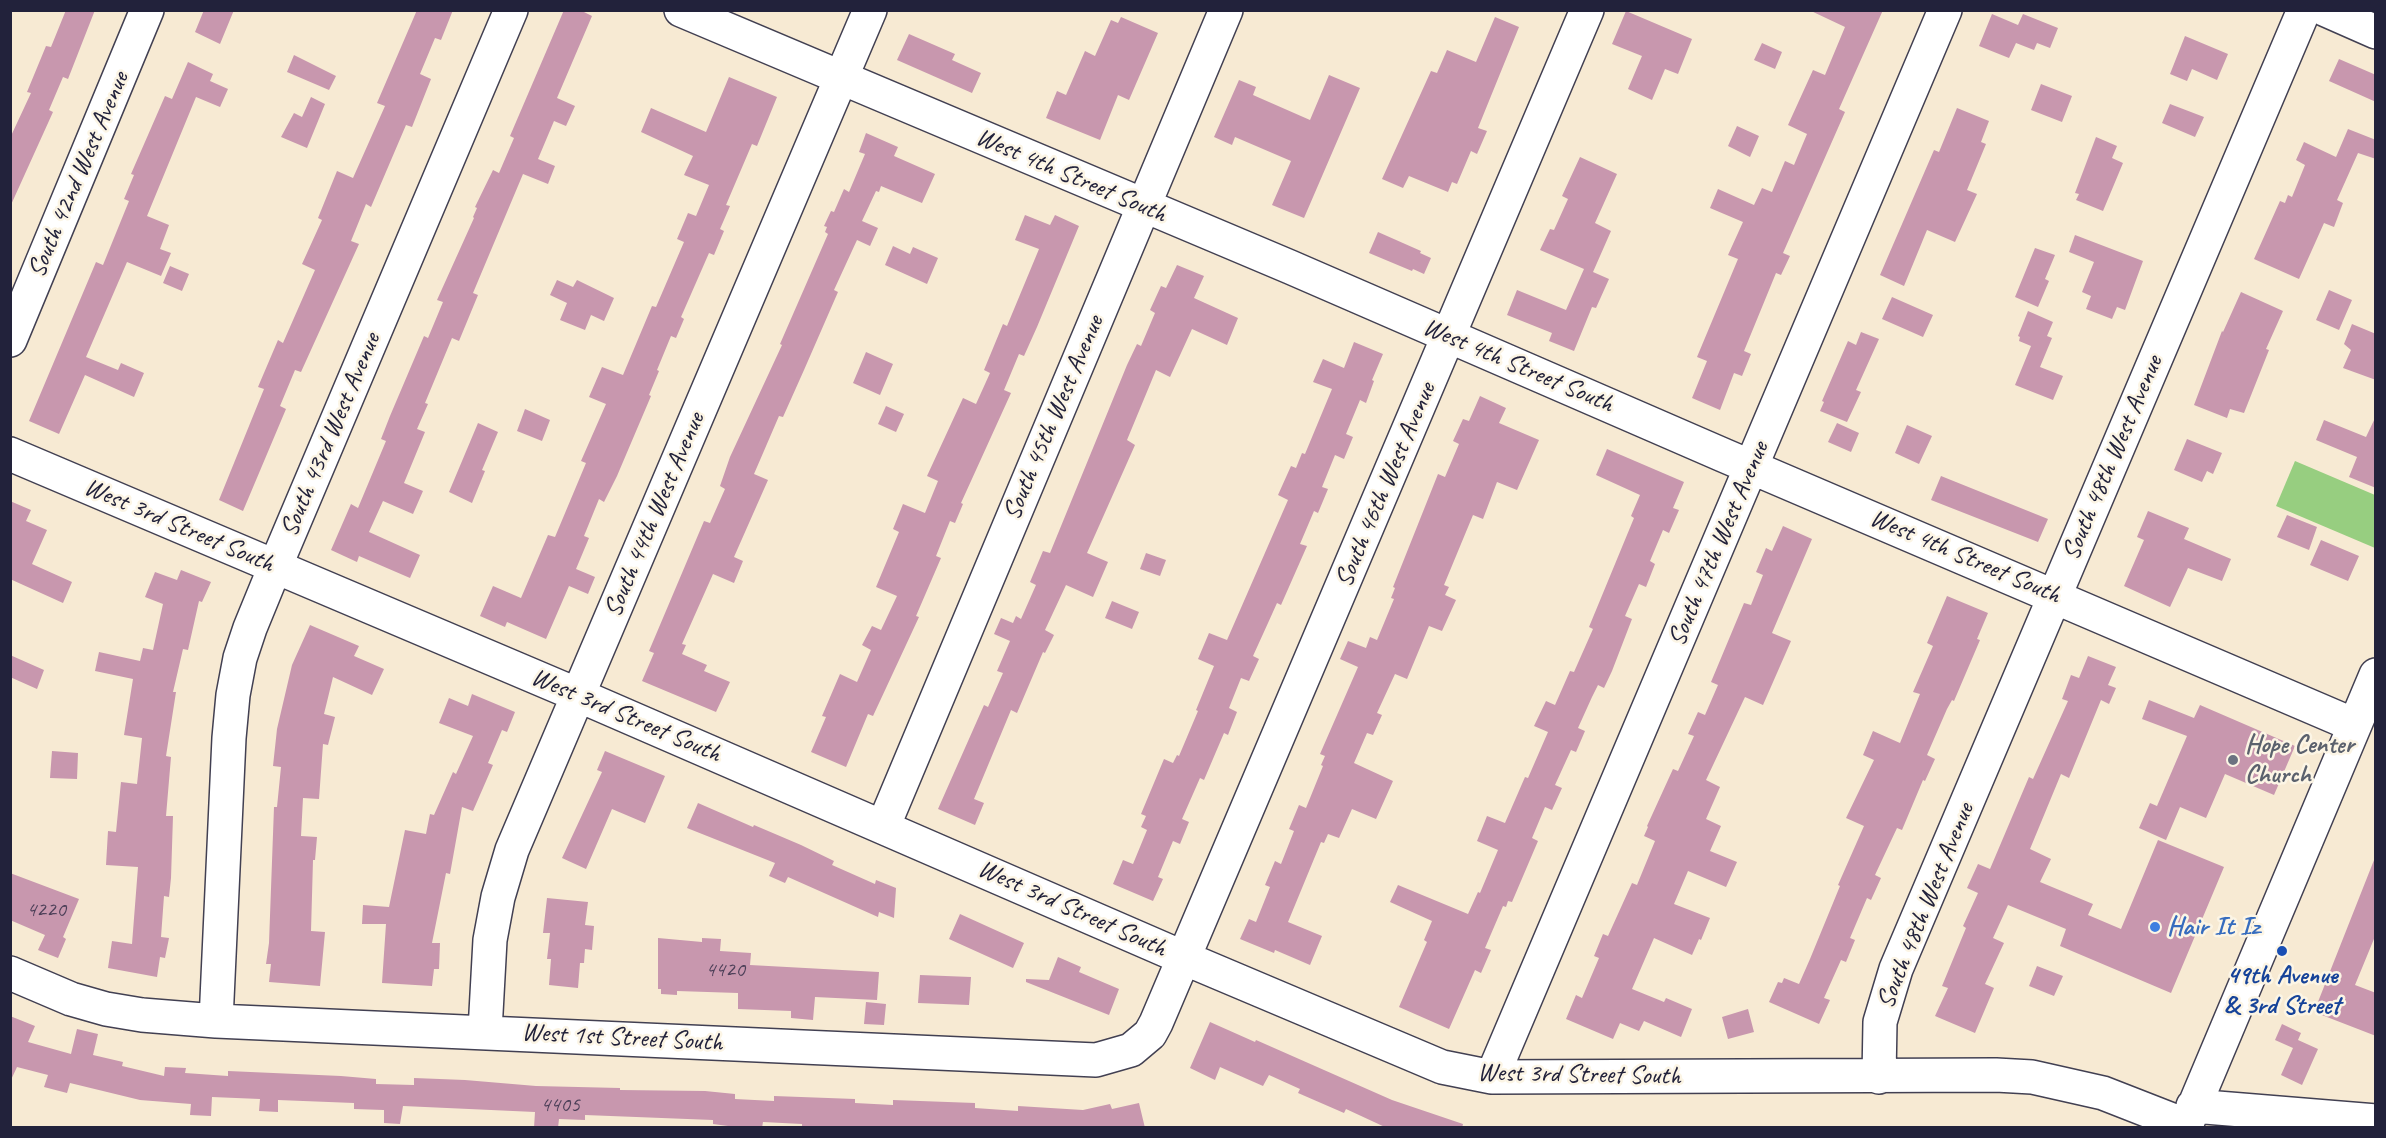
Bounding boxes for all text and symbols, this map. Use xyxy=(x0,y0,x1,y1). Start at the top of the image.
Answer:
street label: South 42nd West Avenue xyxy=(22,67,136,283)
street label: West 4th Street South xyxy=(971,122,1171,230)
street label: South 45th West Avenue xyxy=(997,311,1111,525)
street label: West 4th Street South xyxy=(1418,312,1618,420)
street label: South 43rd West Avenue xyxy=(274,329,388,541)
street label: South 48th West Avenue xyxy=(2056,351,2170,565)
street label: South 46th West Avenue xyxy=(1329,378,1443,592)
street label: South 44th West Avenue xyxy=(598,408,712,622)
street label: South 47th West Avenue xyxy=(1662,437,1776,651)
street label: West 3rd Street South xyxy=(79,472,279,580)
street label: West 4th Street South xyxy=(1865,503,2065,611)
street label: West 3rd Street South xyxy=(526,662,726,770)
place label: Hope Center Church xyxy=(2245,729,2354,790)
marker: Hope Center Church xyxy=(2226,753,2240,767)
street label: South 48th West Avenue xyxy=(1871,799,1981,1013)
street label: West 3rd Street South xyxy=(973,853,1171,965)
house number: 4220 xyxy=(26,897,66,923)
place label: Hair It Iz xyxy=(2167,911,2259,943)
marker: Hair It Iz xyxy=(2148,920,2162,934)
marker: 49th Avenue & 3rd Street xyxy=(2275,944,2289,958)
house number: 4420 xyxy=(705,957,745,983)
place label: 49th Avenue & 3rd Street xyxy=(2224,960,2340,1022)
street label: West 1st Street South xyxy=(521,1017,723,1059)
street label: West 3rd Street South xyxy=(1477,1058,1681,1092)
house number: 4405 xyxy=(540,1092,580,1118)

